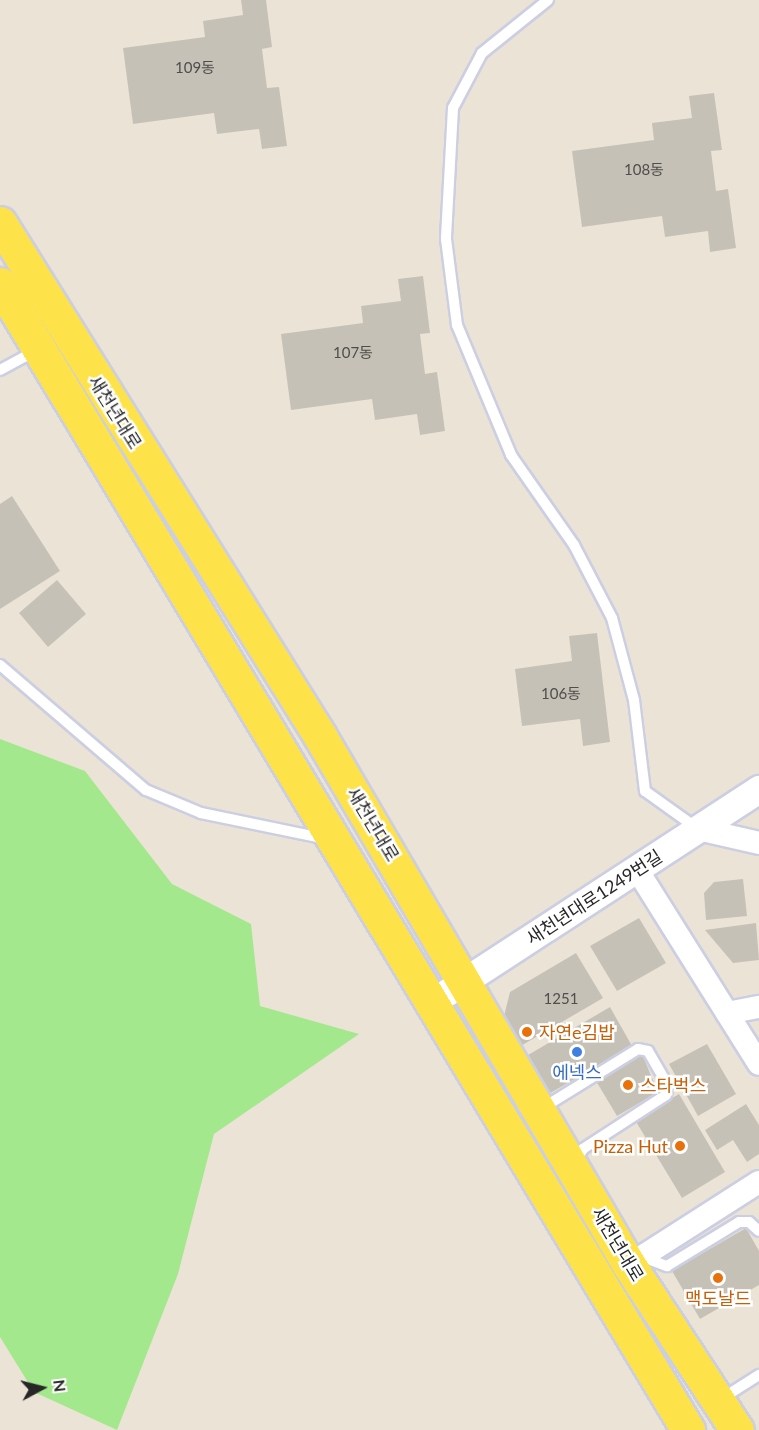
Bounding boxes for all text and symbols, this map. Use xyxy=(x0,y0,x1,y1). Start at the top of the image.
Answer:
house number: 109동 xyxy=(175,59,215,77)
house number: 108동 xyxy=(624,161,664,179)
house number: 107동 xyxy=(333,344,373,362)
street label: 새천년대로 xyxy=(84,371,146,453)
house number: 106동 xyxy=(541,685,581,703)
street label: 새천년대로 xyxy=(342,783,404,865)
street label: 새천년대로1249번길 xyxy=(522,845,666,949)
house number: 1251 xyxy=(544,990,578,1008)
place label: 자연e김밥 xyxy=(539,1021,615,1043)
marker: 자연e김밥 xyxy=(520,1025,534,1039)
marker: 에넥스 xyxy=(570,1045,584,1059)
place label: 에넥스 xyxy=(552,1061,602,1083)
place label: 스타벅스 xyxy=(640,1074,706,1096)
marker: 스타벅스 xyxy=(621,1078,635,1092)
place label: Pizza Hut xyxy=(593,1135,668,1157)
marker: Pizza Hut xyxy=(673,1139,687,1153)
street label: 새천년대로 xyxy=(587,1203,649,1285)
marker: 맥도날드 xyxy=(711,1271,725,1285)
place label: 맥도날드 xyxy=(685,1287,751,1309)
north arrow xyxy=(12,1358,72,1418)
text: N xyxy=(50,1378,71,1393)

